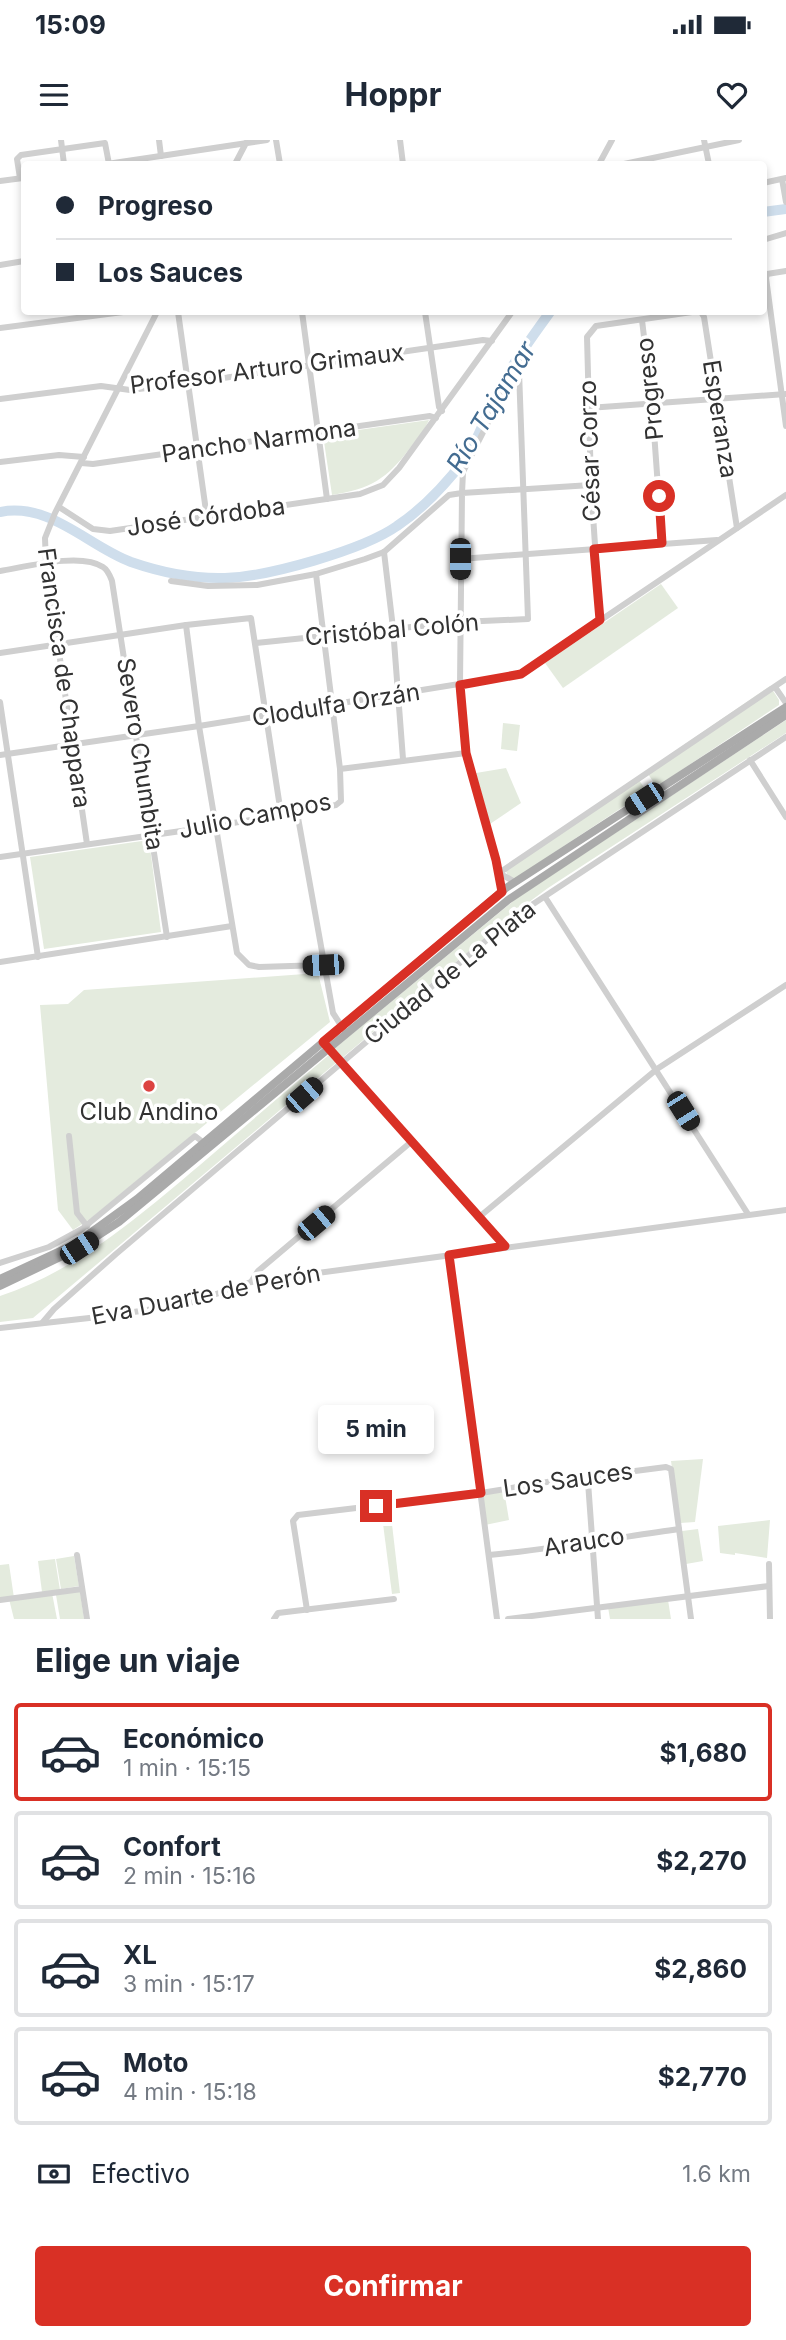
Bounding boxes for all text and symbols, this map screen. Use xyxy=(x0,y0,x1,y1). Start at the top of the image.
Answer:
text: 15:09 xyxy=(35,9,106,40)
text: Hoppr xyxy=(345,75,441,114)
icon: menu xyxy=(35,76,73,114)
icon: heart xyxy=(713,76,751,114)
text: Progreso xyxy=(98,190,213,221)
text: Los Sauces xyxy=(98,257,243,288)
water label: Río Tajamar xyxy=(439,335,542,478)
street label: Progreso xyxy=(630,336,669,442)
street label: Profesor Arturo Grimaux xyxy=(128,337,406,400)
street label: Esperanza xyxy=(697,358,744,480)
street label: César Corzo xyxy=(573,380,606,522)
street label: Pancho Narmona xyxy=(160,413,358,469)
route start xyxy=(643,480,675,512)
street label: José Córdoba xyxy=(125,491,287,542)
car xyxy=(450,538,471,580)
street label: Francisca de Chappara xyxy=(32,546,97,810)
street label: Cristóbal Colón xyxy=(304,607,480,652)
street label: Severo Chumbita xyxy=(111,656,170,852)
street label: Clodulfa Orzán xyxy=(250,677,422,732)
car xyxy=(621,779,668,819)
street label: Julio Campos xyxy=(176,787,333,844)
street label: Ciudad de La Plata xyxy=(358,894,541,1051)
car xyxy=(302,954,345,976)
car xyxy=(282,1073,327,1117)
marker: Club Andino xyxy=(141,1078,157,1094)
car xyxy=(663,1088,704,1134)
place label: Club Andino xyxy=(80,1097,218,1126)
car xyxy=(294,1201,339,1245)
car xyxy=(56,1228,103,1268)
street label: Eva Duarte de Perón xyxy=(89,1258,323,1331)
callout: 5 min xyxy=(318,1404,434,1454)
text: 5 min xyxy=(345,1415,407,1443)
street label: Los Sauces xyxy=(501,1456,635,1503)
route end xyxy=(360,1490,392,1522)
street label: Arauco xyxy=(541,1521,626,1562)
text: Elige un viaje xyxy=(35,1641,240,1680)
icon: car xyxy=(39,1721,102,1784)
text: Económico xyxy=(123,1723,264,1754)
text: $1,680 xyxy=(660,1737,747,1768)
text: 1 min · 15:15 xyxy=(123,1754,251,1782)
icon: car xyxy=(39,1829,102,1892)
text: Confort xyxy=(123,1831,221,1862)
text: $2,270 xyxy=(656,1845,747,1876)
text: 2 min · 15:16 xyxy=(123,1862,256,1890)
icon: car xyxy=(39,1937,102,2000)
text: XL xyxy=(123,1939,157,1970)
text: $2,860 xyxy=(654,1953,747,1984)
text: 3 min · 15:17 xyxy=(123,1970,255,1998)
icon: car xyxy=(39,2045,102,2108)
text: Moto xyxy=(123,2047,188,2078)
text: $2,770 xyxy=(658,2061,747,2092)
text: 4 min · 15:18 xyxy=(123,2078,257,2106)
icon: cash xyxy=(35,2155,73,2193)
text: Efectivo xyxy=(91,2158,190,2189)
text: 1.6 km xyxy=(682,2160,751,2188)
button: Confirmar xyxy=(35,2246,751,2326)

